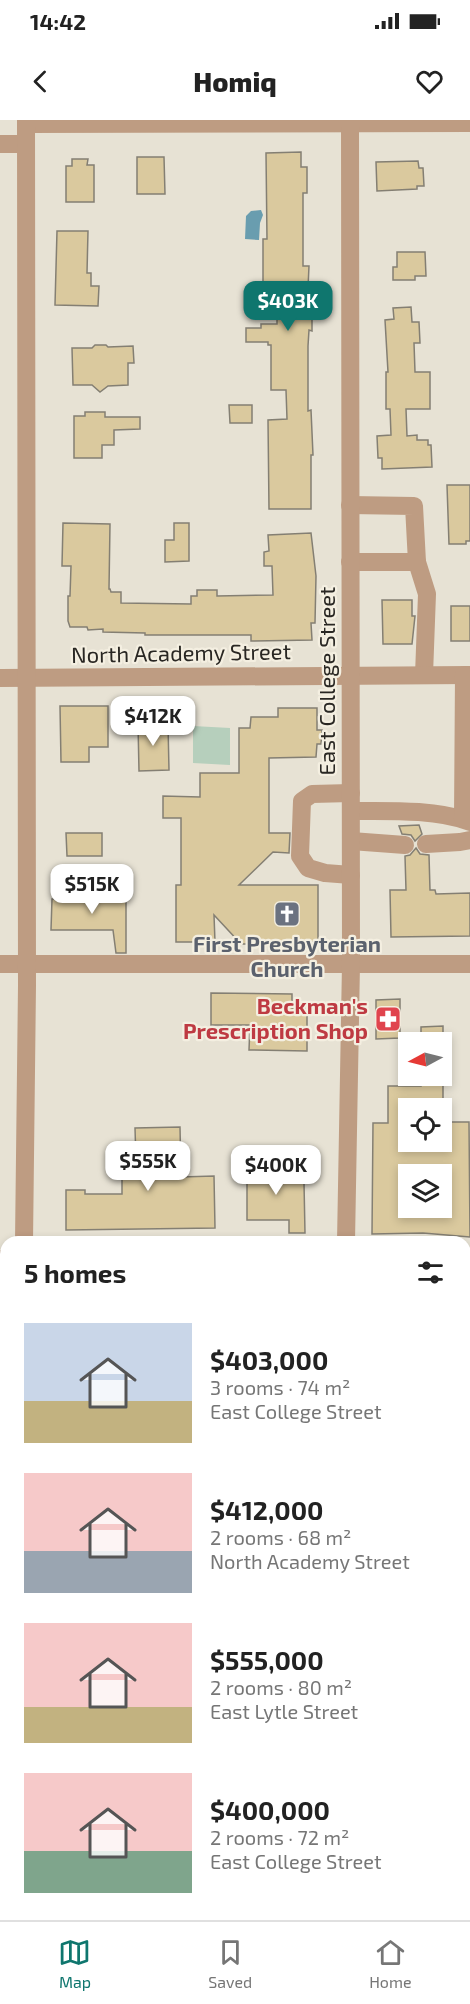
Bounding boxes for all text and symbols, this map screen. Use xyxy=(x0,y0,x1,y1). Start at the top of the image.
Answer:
text: 14:42 xyxy=(30,8,86,34)
icon: back xyxy=(24,65,57,98)
text: Homiq xyxy=(193,65,277,97)
icon: heart xyxy=(413,65,446,98)
pin: $403K xyxy=(246,281,330,332)
text: $403K xyxy=(258,288,318,312)
street label: East College Street xyxy=(313,587,339,775)
street label: North Academy Street xyxy=(71,637,291,667)
pin: $412K xyxy=(111,696,195,747)
text: $412K xyxy=(124,703,182,727)
pin: $515K xyxy=(50,864,134,915)
text: $515K xyxy=(65,871,120,895)
church icon: First Presbyterian Church xyxy=(272,899,302,929)
place label: First Presbyterian Church xyxy=(193,930,381,981)
place label: Beckman's Prescription Shop xyxy=(183,992,368,1043)
pharmacy icon: Beckman's Prescription Shop xyxy=(373,1004,403,1034)
north arrow xyxy=(398,1032,452,1086)
map controls xyxy=(398,1032,452,1218)
button: locate xyxy=(398,1098,452,1152)
pin: $555K xyxy=(106,1141,190,1192)
pin: $400K xyxy=(234,1145,318,1196)
text: $555K xyxy=(119,1148,177,1172)
text: $400K xyxy=(245,1152,307,1176)
button: layers xyxy=(398,1164,452,1218)
icon: filters xyxy=(414,1256,447,1289)
text: 5 homes xyxy=(24,1257,126,1288)
text: $403,000 xyxy=(210,1344,328,1375)
icon: home xyxy=(72,1347,144,1419)
text: 3 rooms · 74 m² xyxy=(210,1375,350,1399)
text: East College Street xyxy=(210,1399,382,1423)
text: $412,000 xyxy=(210,1494,324,1525)
icon: home xyxy=(72,1497,144,1569)
text: 2 rooms · 68 m² xyxy=(210,1525,351,1549)
text: North Academy Street xyxy=(210,1549,410,1573)
text: $555,000 xyxy=(210,1644,324,1675)
icon: home xyxy=(72,1647,144,1719)
text: 2 rooms · 80 m² xyxy=(210,1675,352,1699)
text: East Lytle Street xyxy=(210,1699,358,1723)
text: $400,000 xyxy=(210,1794,330,1825)
icon: home xyxy=(72,1797,144,1869)
text: 2 rooms · 72 m² xyxy=(210,1825,349,1849)
text: East College Street xyxy=(210,1849,382,1873)
tab: Map xyxy=(58,1936,91,1991)
tab: Saved xyxy=(208,1936,252,1991)
tab: Home xyxy=(369,1936,412,1991)

